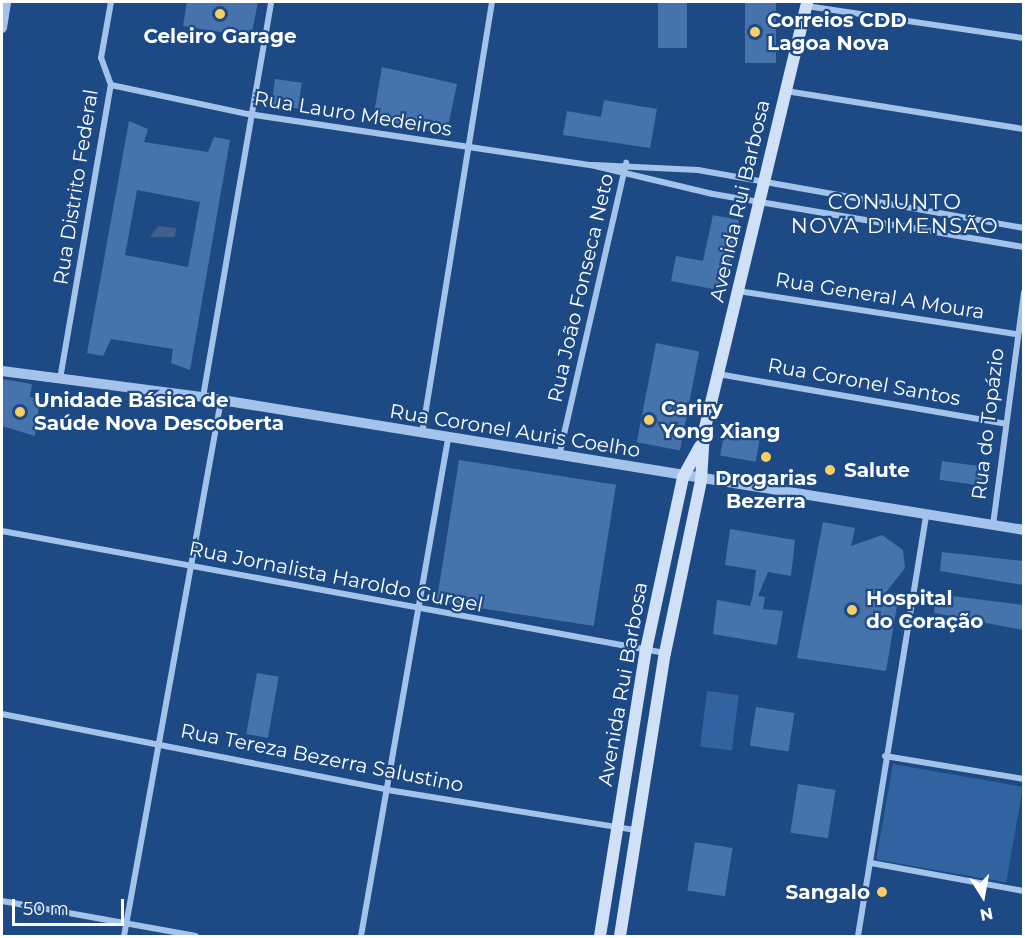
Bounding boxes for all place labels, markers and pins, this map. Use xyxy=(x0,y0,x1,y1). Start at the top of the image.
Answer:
marker: Celeiro Garage xyxy=(213,7,227,21)
place label: Correios CDD Lagoa Nova xyxy=(767,8,907,55)
place label: Celeiro Garage xyxy=(143,24,297,48)
marker: Correios CDD Lagoa Nova xyxy=(748,25,762,39)
place label: Unidade Básica de Saúde Nova Descoberta xyxy=(34,388,284,435)
place label: Cariry Yong Xiang xyxy=(661,396,781,443)
marker: Unidade Básica de Saúde Nova Descoberta xyxy=(11,403,29,421)
marker: Cariry Yong Xiang xyxy=(642,413,656,427)
marker: Drogarias Bezerra xyxy=(759,450,773,464)
place label: Salute xyxy=(844,458,910,482)
marker: Salute xyxy=(821,461,839,479)
place label: Drogarias Bezerra xyxy=(715,466,817,513)
place label: Hospital do Coração xyxy=(866,586,983,633)
marker: Hospital do Coração xyxy=(843,601,861,619)
place label: Sangalo xyxy=(786,880,870,904)
marker: Sangalo xyxy=(875,885,889,899)

